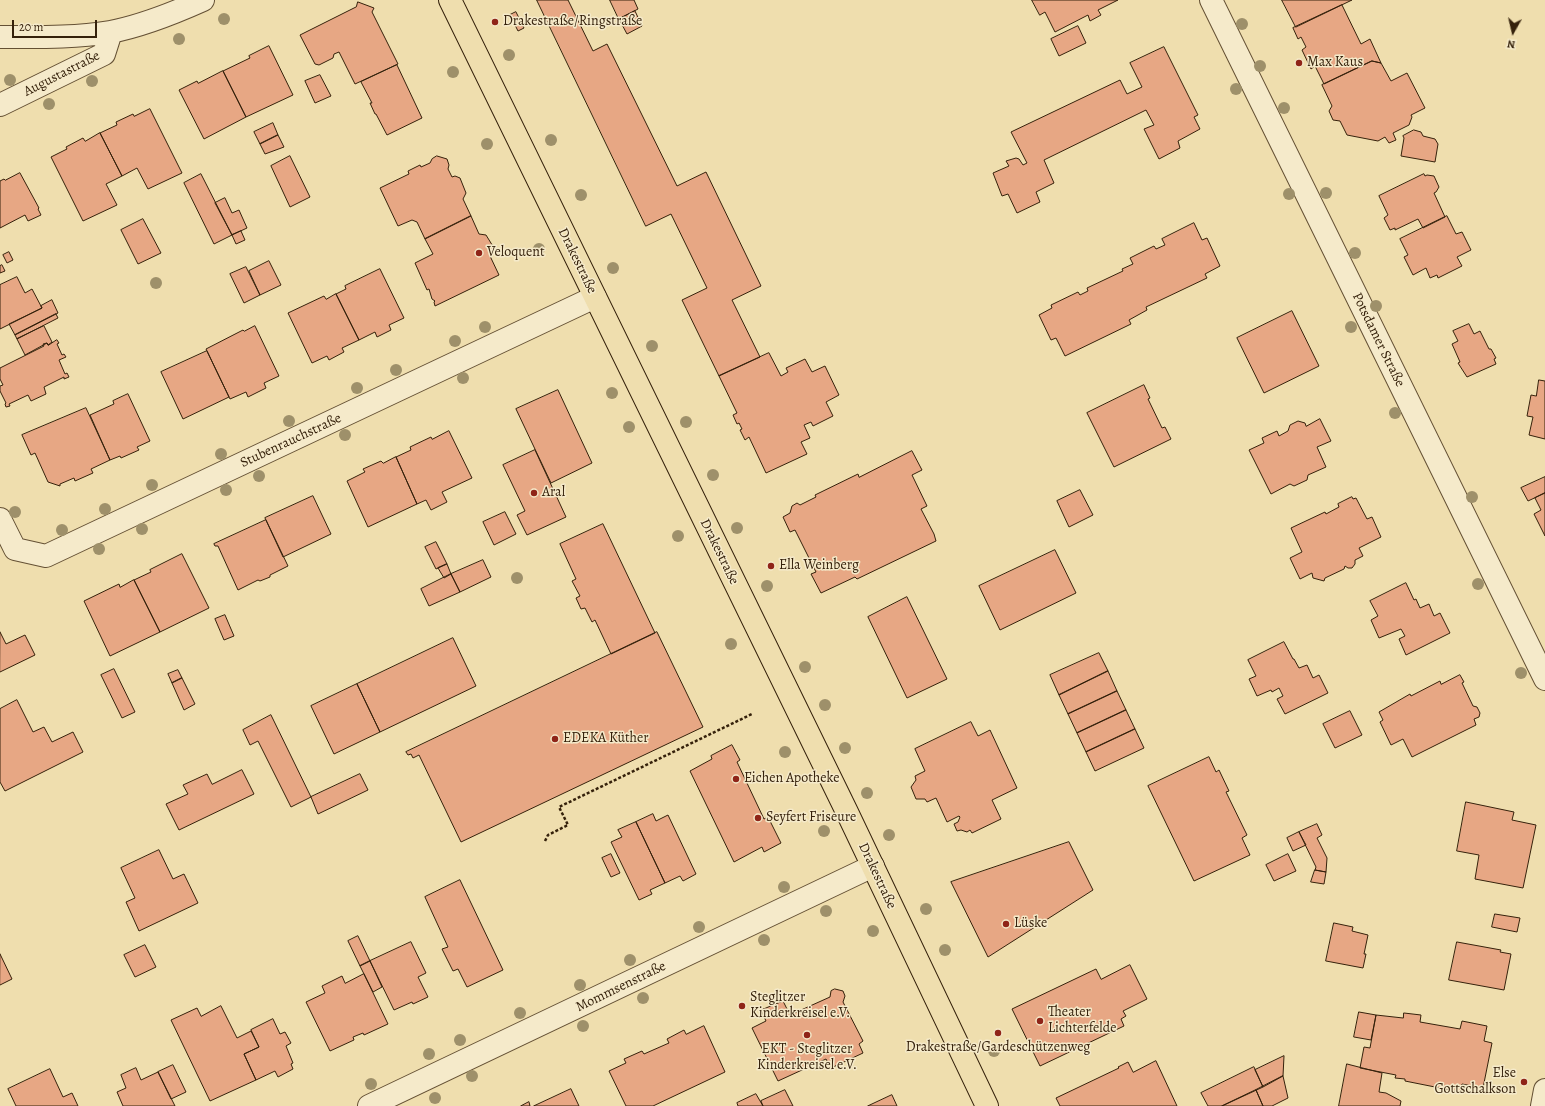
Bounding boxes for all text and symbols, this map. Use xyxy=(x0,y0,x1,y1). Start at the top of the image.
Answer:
scale bar xyxy=(14,12,99,38)
north arrow xyxy=(1493,12,1533,52)
place label: Drakestraße/Ringstraße xyxy=(503,14,642,30)
marker: Drakestraße/Ringstraße xyxy=(490,17,500,27)
text: 20 m xyxy=(19,19,43,35)
text: N xyxy=(1506,36,1516,52)
street label: Augustastraße xyxy=(21,48,103,100)
place label: Max Kaus xyxy=(1307,55,1363,71)
marker: Max Kaus xyxy=(1294,58,1304,68)
street label: Drakestraße xyxy=(554,225,600,297)
place label: Veloquent xyxy=(487,245,545,261)
marker: Veloquent xyxy=(474,248,484,258)
street label: Potsdamer Straße xyxy=(1348,290,1408,390)
street label: Stubenrauchstraße xyxy=(238,410,344,472)
place label: Aral xyxy=(542,485,565,501)
marker: Aral xyxy=(529,488,539,498)
street label: Drakestraße xyxy=(696,516,742,588)
place label: Ella Weinberg xyxy=(779,558,859,574)
marker: Ella Weinberg xyxy=(766,561,776,571)
place label: EDEKA Küther xyxy=(563,731,649,747)
marker: EDEKA Küther xyxy=(550,734,560,744)
place label: Eichen Apotheke xyxy=(744,771,840,787)
marker: Eichen Apotheke xyxy=(731,774,741,784)
place label: Seyfert Friseure xyxy=(766,810,856,826)
marker: Seyfert Friseure xyxy=(753,813,763,823)
street label: Drakestraße xyxy=(854,840,900,912)
place label: Lüske xyxy=(1014,916,1047,932)
marker: Lüske xyxy=(1001,919,1011,929)
street label: Mommsenstraße xyxy=(573,958,669,1016)
place label: Steglitzer Kinderkreisel e.V. xyxy=(750,990,850,1022)
marker: Steglitzer Kinderkreisel e.V. xyxy=(737,1001,747,1011)
place label: Theater Lichterfelde xyxy=(1048,1005,1117,1038)
marker: Theater Lichterfelde xyxy=(1035,1016,1045,1026)
marker: Drakestraße/Gardeschützenweg xyxy=(993,1028,1003,1038)
marker: EKT - Steglitzer Kinderkreisel e.V. xyxy=(802,1030,812,1040)
place label: Drakestraße/Gardeschützenweg xyxy=(906,1040,1090,1056)
place label: EKT - Steglitzer Kinderkreisel e.V. xyxy=(757,1042,857,1074)
place label: Else Gottschalkson xyxy=(1435,1066,1516,1098)
marker: Else Gottschalkson xyxy=(1519,1077,1529,1087)

